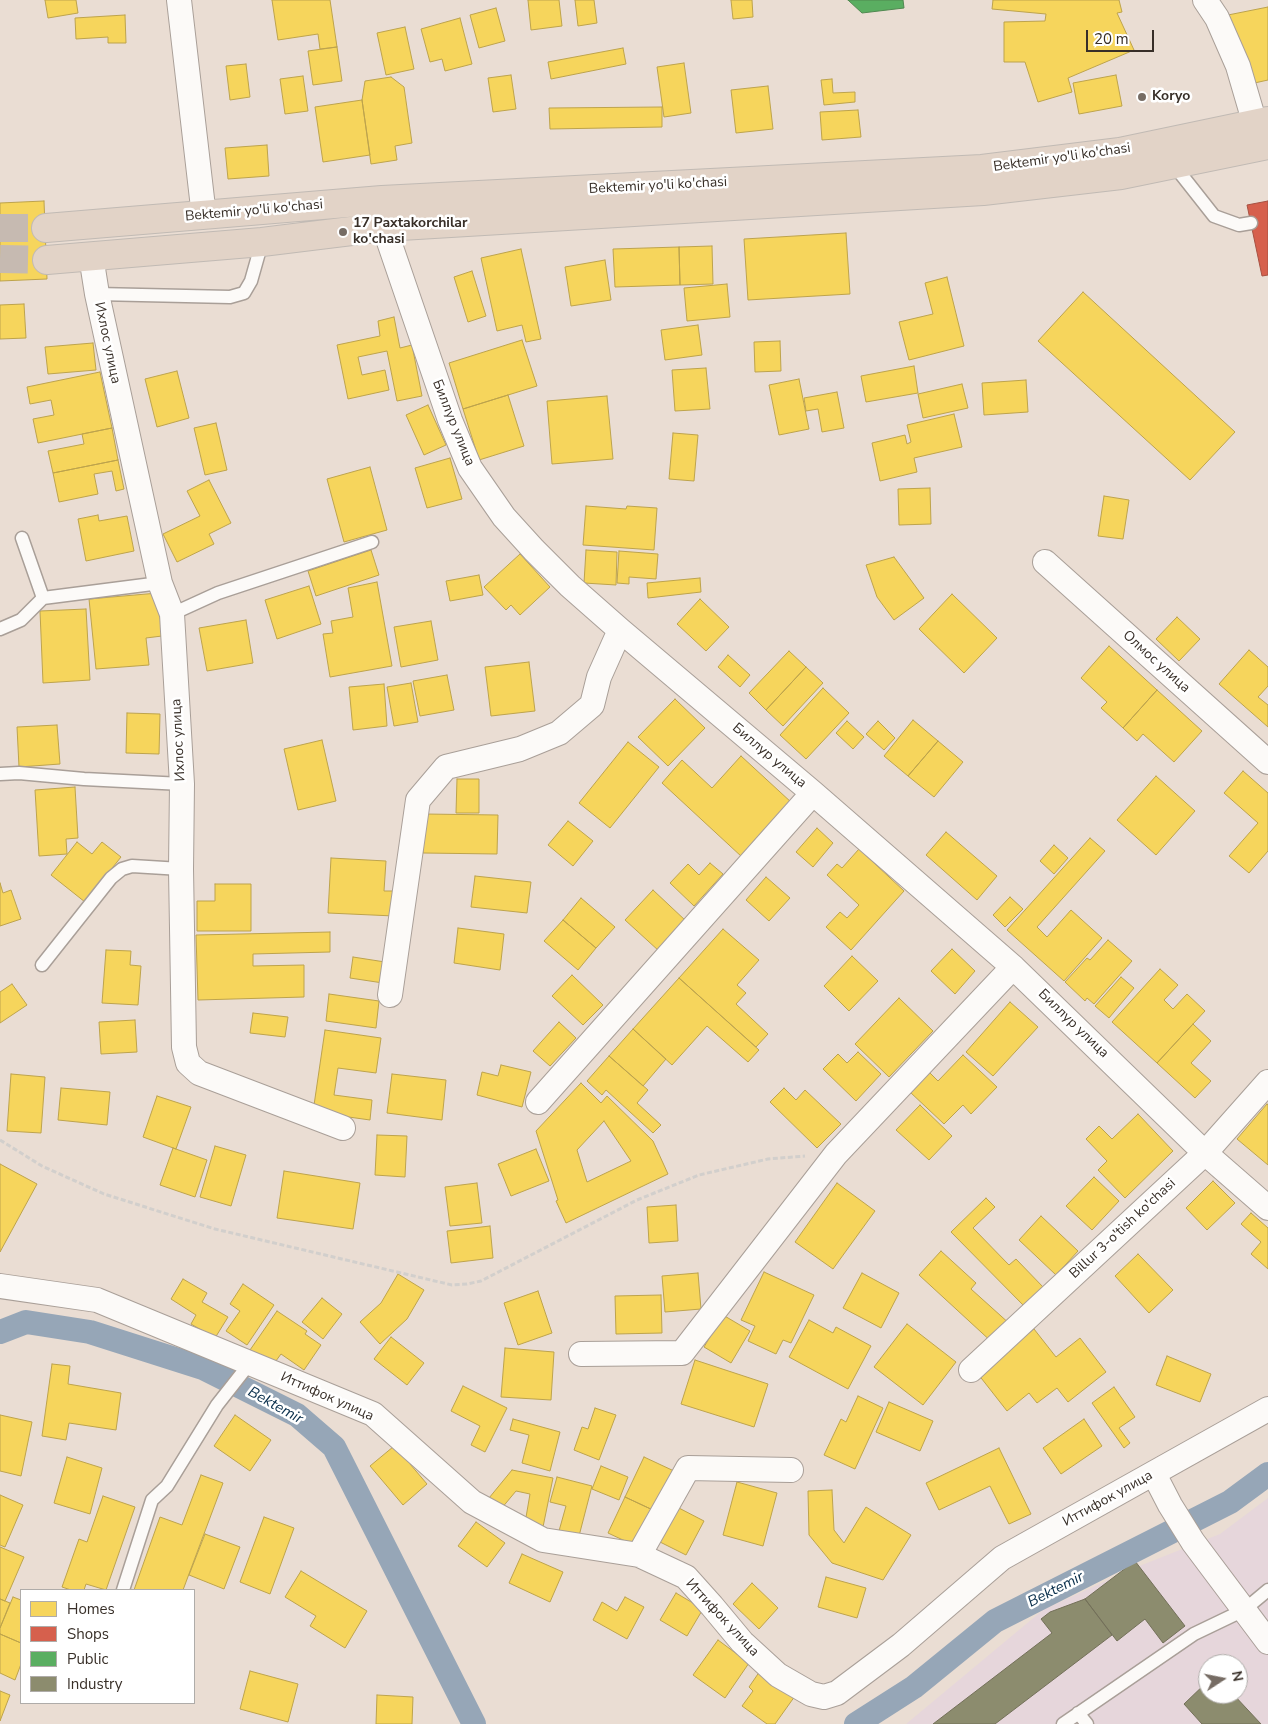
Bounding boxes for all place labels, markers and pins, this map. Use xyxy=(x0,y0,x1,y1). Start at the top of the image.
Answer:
place label: Koryo xyxy=(1152,89,1190,105)
marker: Koryo xyxy=(1136,91,1148,103)
place label: 17 Paxtakorchilar ko'chasi xyxy=(353,216,468,248)
marker: 17 Paxtakorchilar ko'chasi xyxy=(337,226,349,238)

